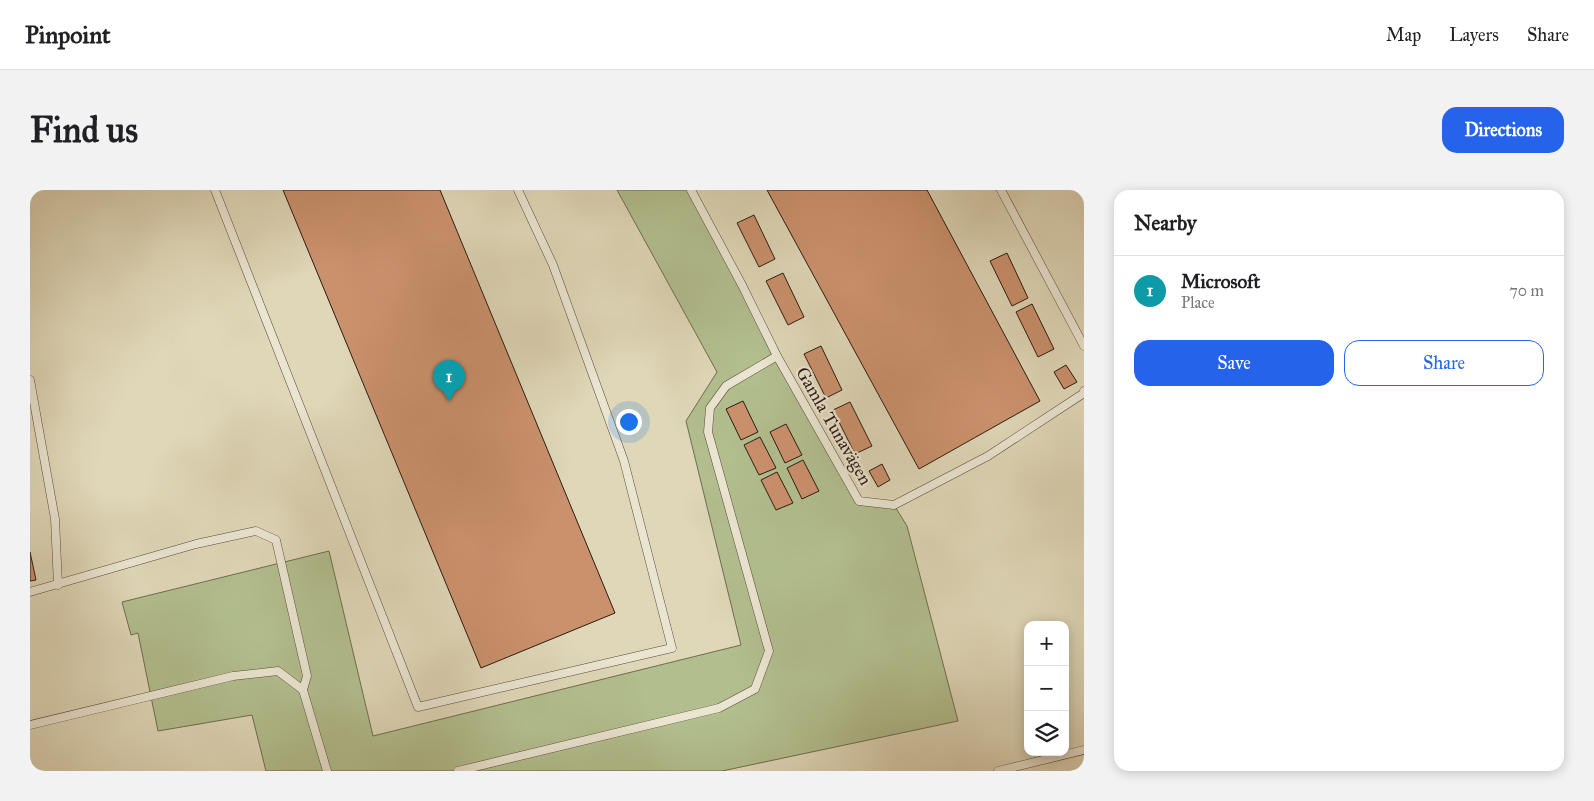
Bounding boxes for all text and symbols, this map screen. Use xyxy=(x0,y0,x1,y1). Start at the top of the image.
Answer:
text: Pinpoint xyxy=(25,20,111,50)
text: Map xyxy=(1386,24,1421,46)
text: Layers xyxy=(1449,24,1499,46)
text: Share xyxy=(1527,24,1569,46)
button: Directions xyxy=(1442,107,1564,153)
text: Find us xyxy=(30,109,138,152)
text: Nearby xyxy=(1134,210,1197,236)
text: Microsoft xyxy=(1181,270,1260,293)
text: 1 xyxy=(1147,281,1153,300)
text: 70 m xyxy=(1509,281,1544,300)
text: Place xyxy=(1181,293,1215,312)
button: Save xyxy=(1134,340,1334,386)
button: Share xyxy=(1344,340,1544,386)
pin: 1 xyxy=(433,360,465,401)
street label: Gamla Tunavägen xyxy=(790,363,877,490)
your location xyxy=(616,409,642,435)
map controls xyxy=(1024,621,1069,756)
button: + xyxy=(1024,621,1069,666)
button: − xyxy=(1024,666,1069,711)
button: layers xyxy=(1024,711,1069,756)

